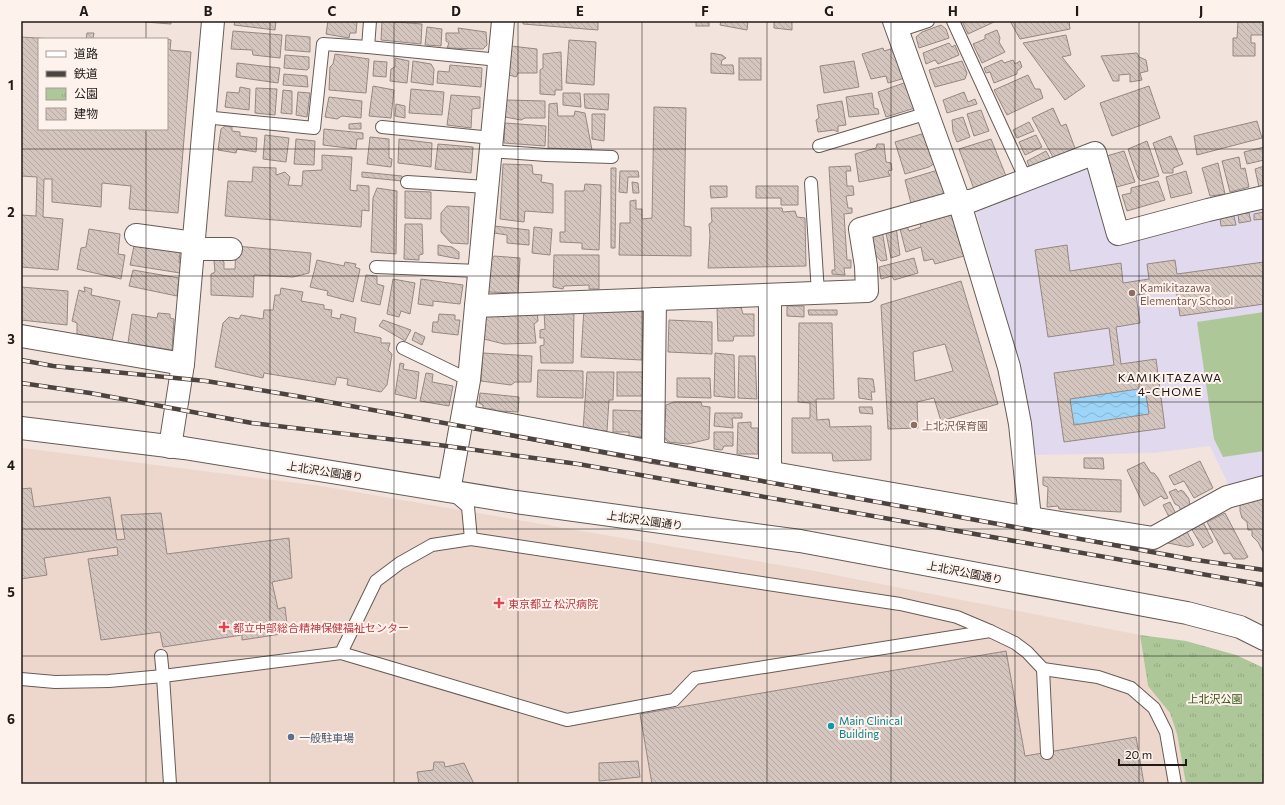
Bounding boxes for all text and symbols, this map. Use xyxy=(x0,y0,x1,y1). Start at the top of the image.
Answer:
text: A xyxy=(79,3,89,19)
text: B xyxy=(204,3,213,19)
text: C xyxy=(328,3,337,19)
text: D xyxy=(451,3,461,19)
text: E xyxy=(576,3,584,19)
text: F xyxy=(701,3,709,19)
text: G xyxy=(824,3,834,19)
text: H xyxy=(948,3,958,19)
text: I xyxy=(1075,3,1079,19)
text: J xyxy=(1199,3,1203,19)
legend xyxy=(38,38,168,130)
text: 道路 xyxy=(74,46,98,60)
text: 鉄道 xyxy=(74,66,98,80)
text: 1 xyxy=(8,77,14,93)
text: 公園 xyxy=(74,86,98,100)
text: 建物 xyxy=(74,106,98,120)
text: 2 xyxy=(7,204,15,220)
place label: Kamikitazawa Elementary School xyxy=(1140,281,1233,307)
marker: Kamikitazawa Elementary School xyxy=(1127,288,1137,298)
text: 3 xyxy=(7,331,15,347)
district label: KAMIKITAZAWA 4-CHOME xyxy=(1118,370,1222,398)
place label: 上北沢保育園 xyxy=(922,419,988,432)
marker: 上北沢保育園 xyxy=(909,420,919,430)
text: 4 xyxy=(7,457,15,473)
street label: 上北沢公園通り xyxy=(286,459,364,483)
street label: 上北沢公園通り xyxy=(606,508,684,532)
street label: 上北沢公園通り xyxy=(926,558,1004,586)
text: 5 xyxy=(7,584,15,600)
marker: 東京都立 松沢病院 xyxy=(493,597,505,609)
place label: 東京都立 松沢病院 xyxy=(508,597,598,610)
marker: 都立中部総合精神保健福祉センター xyxy=(218,621,230,633)
place label: 都立中部総合精神保健福祉センター xyxy=(233,621,409,634)
park label: 上北沢公園 xyxy=(1188,692,1243,705)
text: 6 xyxy=(7,711,15,727)
place label: Main Clinical Building xyxy=(839,714,903,740)
marker: Main Clinical Building xyxy=(826,721,836,731)
place label: 一般駐車場 xyxy=(299,731,354,744)
marker: 一般駐車場 xyxy=(286,732,296,742)
scale bar xyxy=(1119,741,1186,767)
text: 20 m xyxy=(1125,747,1152,761)

